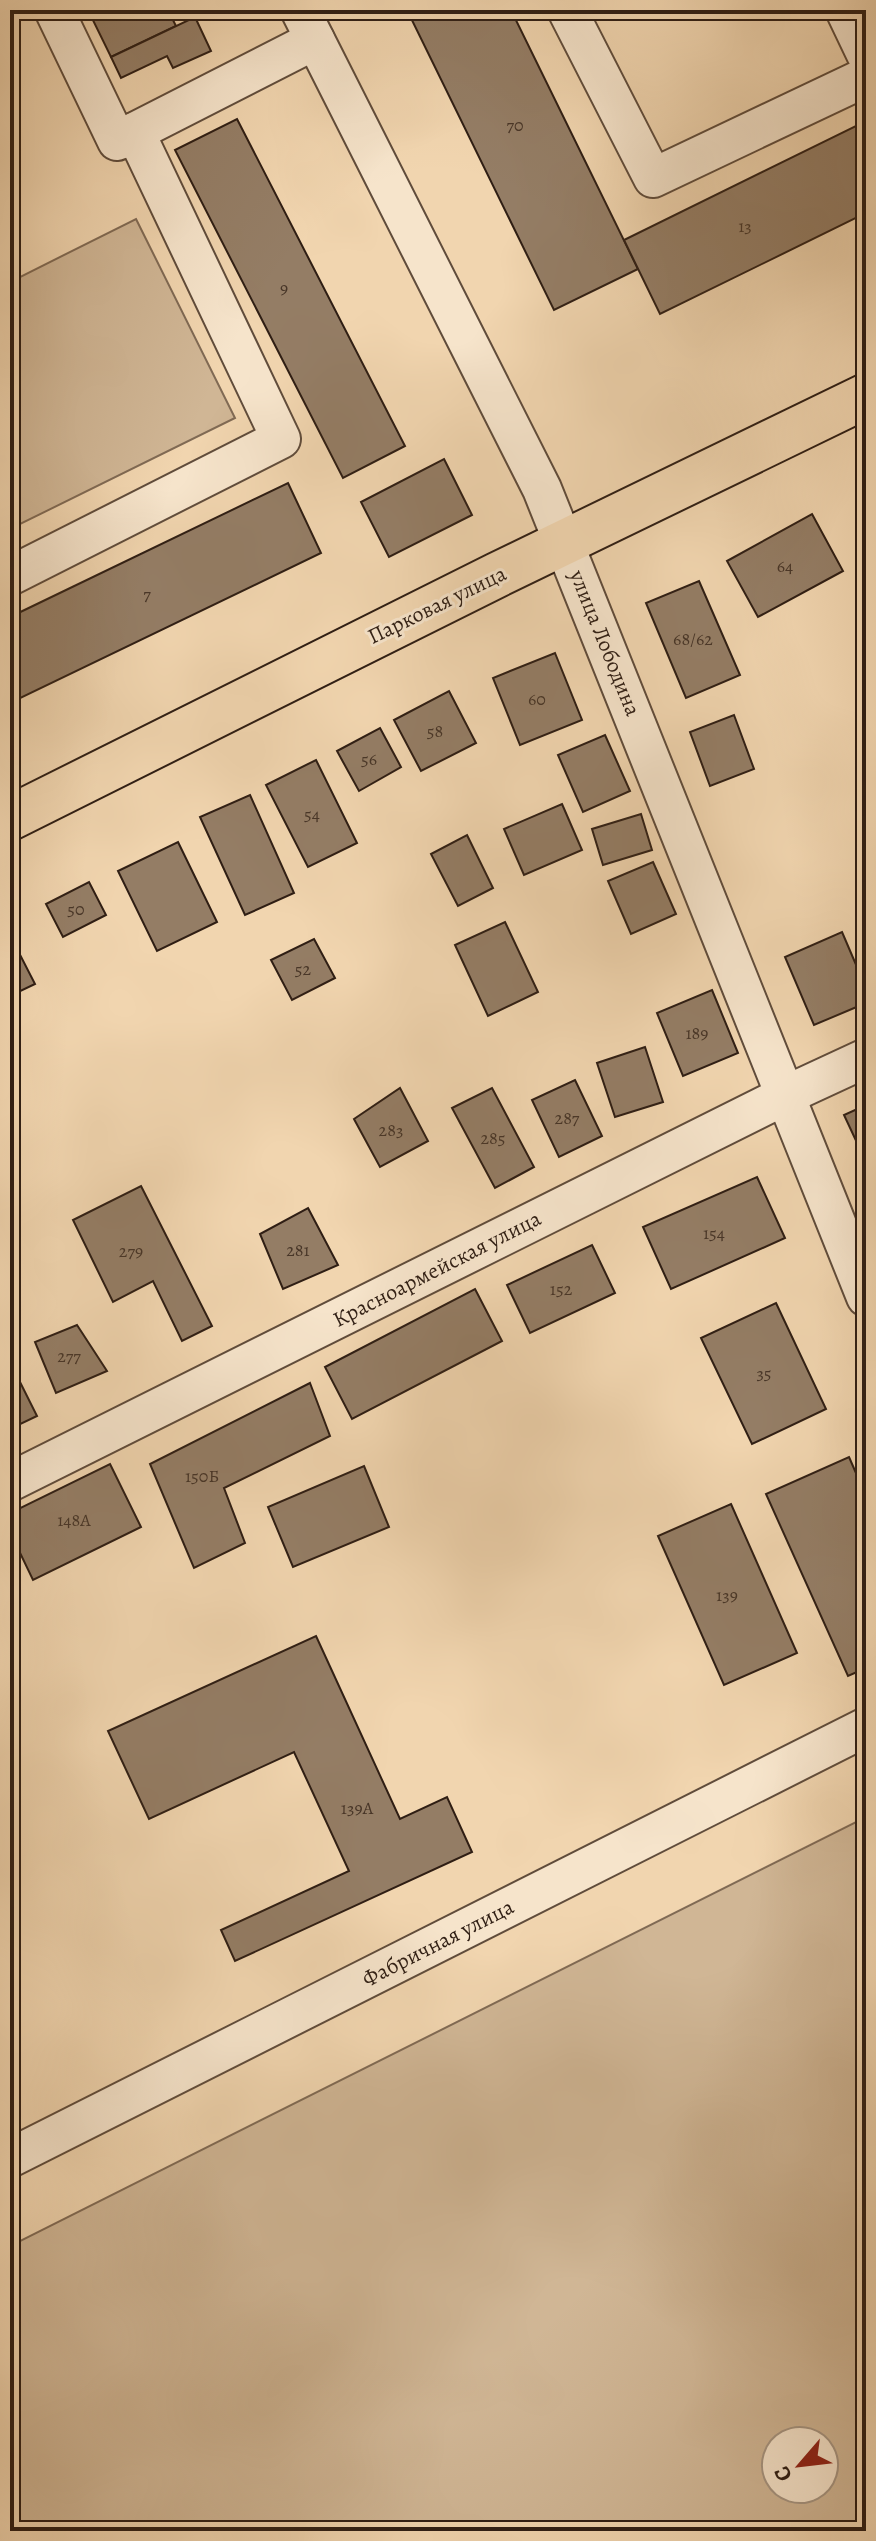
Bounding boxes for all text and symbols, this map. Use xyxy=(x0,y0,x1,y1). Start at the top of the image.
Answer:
house number: 70 xyxy=(506,113,524,137)
house number: 13 xyxy=(738,214,752,238)
house number: 9 xyxy=(280,276,288,300)
house number: 64 xyxy=(777,554,793,578)
street label: Парковая улица xyxy=(363,558,512,652)
street label: улица Лободина xyxy=(562,565,648,721)
house number: 7 xyxy=(143,582,151,606)
house number: 68/62 xyxy=(673,627,713,651)
house number: 60 xyxy=(528,687,546,711)
house number: 58 xyxy=(427,719,443,743)
house number: 56 xyxy=(361,747,377,771)
house number: 54 xyxy=(304,802,320,826)
house number: 50 xyxy=(67,897,85,921)
house number: 52 xyxy=(295,957,312,981)
house number: 189 xyxy=(685,1021,709,1045)
house number: 287 xyxy=(555,1106,580,1130)
house number: 283 xyxy=(379,1118,403,1142)
house number: 285 xyxy=(480,1126,506,1150)
street label: Красноармейская улица xyxy=(328,1203,547,1335)
house number: 154 xyxy=(703,1221,725,1245)
house number: 281 xyxy=(286,1238,310,1262)
house number: 279 xyxy=(119,1239,143,1263)
house number: 152 xyxy=(550,1277,573,1301)
house number: 277 xyxy=(57,1344,81,1368)
house number: 35 xyxy=(756,1361,772,1385)
house number: 150Б xyxy=(185,1464,219,1488)
house number: 148А xyxy=(57,1508,91,1532)
house number: 139 xyxy=(716,1583,738,1607)
house number: 139А xyxy=(341,1796,374,1820)
street label: Фабричная улица xyxy=(357,1892,520,1994)
north arrow xyxy=(760,2425,840,2505)
text: С xyxy=(767,2461,800,2487)

